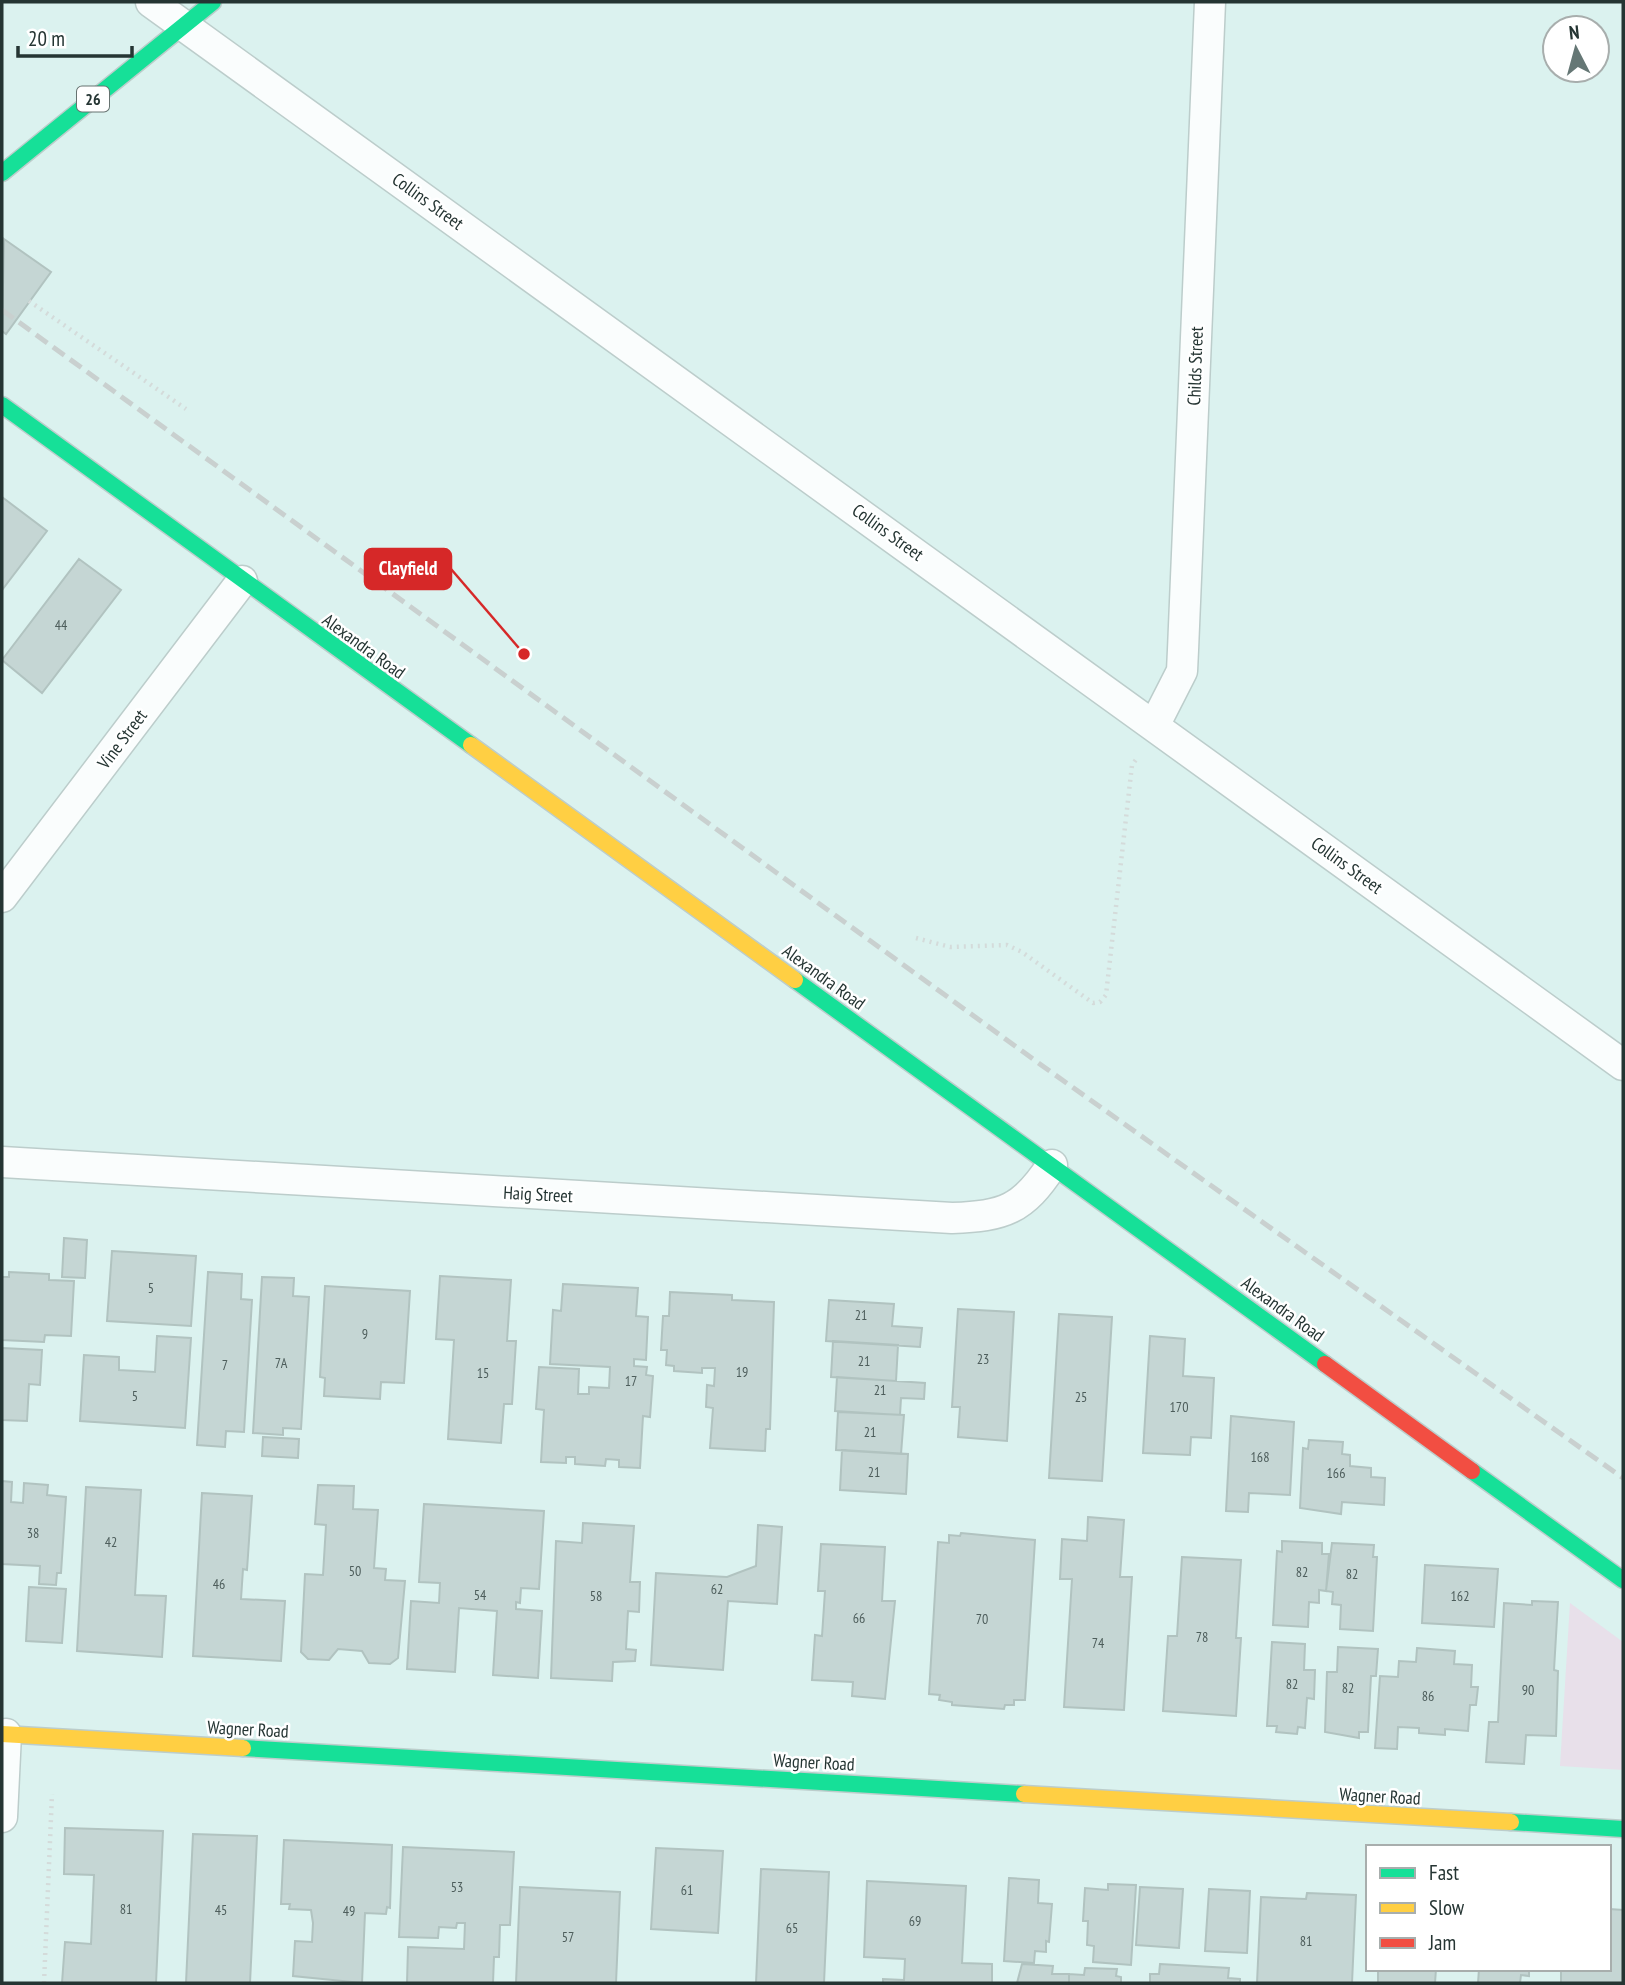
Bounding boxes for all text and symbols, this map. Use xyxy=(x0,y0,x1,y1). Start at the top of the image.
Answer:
scale bar xyxy=(18,14,131,58)
north arrow xyxy=(1541,14,1611,84)
text: N xyxy=(1568,20,1581,45)
text: 20 m xyxy=(28,25,65,52)
road number: 26 xyxy=(77,86,109,111)
street label: Collins Street xyxy=(388,167,468,235)
street label: Childs Street xyxy=(1182,326,1208,406)
street label: Collins Street xyxy=(848,498,928,566)
callout: Clayfield xyxy=(365,549,451,589)
text: Clayfield xyxy=(379,556,437,580)
street label: Alexandra Road xyxy=(318,608,410,684)
house number: 44 xyxy=(55,616,68,634)
street label: Vine Street xyxy=(92,705,152,774)
street label: Collins Street xyxy=(1307,831,1387,899)
street label: Alexandra Road xyxy=(778,939,870,1015)
street label: Haig Street xyxy=(503,1181,573,1207)
street label: Alexandra Road xyxy=(1237,1271,1329,1347)
house number: 5 xyxy=(148,1279,154,1297)
house number: 21 xyxy=(855,1306,867,1324)
house number: 9 xyxy=(362,1325,368,1343)
house number: 23 xyxy=(977,1350,989,1368)
house number: 21 xyxy=(858,1352,870,1370)
house number: 7A xyxy=(275,1354,288,1372)
house number: 7 xyxy=(222,1356,228,1374)
house number: 19 xyxy=(736,1363,748,1381)
house number: 15 xyxy=(477,1364,489,1382)
house number: 17 xyxy=(625,1372,637,1390)
house number: 21 xyxy=(874,1381,886,1399)
house number: 5 xyxy=(132,1387,138,1405)
house number: 25 xyxy=(1075,1388,1087,1406)
house number: 170 xyxy=(1170,1398,1188,1416)
house number: 21 xyxy=(864,1423,876,1441)
house number: 168 xyxy=(1251,1448,1269,1466)
house number: 21 xyxy=(868,1463,880,1481)
house number: 166 xyxy=(1327,1464,1345,1482)
house number: 38 xyxy=(27,1524,39,1542)
house number: 42 xyxy=(105,1533,117,1551)
house number: 50 xyxy=(349,1562,361,1580)
house number: 82 xyxy=(1296,1563,1308,1581)
house number: 82 xyxy=(1346,1565,1358,1583)
house number: 46 xyxy=(213,1575,225,1593)
house number: 62 xyxy=(711,1580,723,1598)
house number: 54 xyxy=(474,1586,487,1604)
house number: 58 xyxy=(590,1587,602,1605)
house number: 162 xyxy=(1451,1587,1469,1605)
house number: 66 xyxy=(853,1609,865,1627)
house number: 70 xyxy=(976,1610,988,1628)
house number: 78 xyxy=(1196,1628,1208,1646)
house number: 74 xyxy=(1092,1634,1105,1652)
house number: 82 xyxy=(1286,1675,1298,1693)
house number: 82 xyxy=(1342,1679,1354,1697)
house number: 90 xyxy=(1522,1681,1534,1699)
house number: 86 xyxy=(1422,1687,1434,1705)
street label: Wagner Road xyxy=(207,1715,289,1743)
street label: Wagner Road xyxy=(773,1748,855,1776)
street label: Wagner Road xyxy=(1339,1782,1421,1810)
legend xyxy=(1366,1845,1611,1971)
text: Fast xyxy=(1429,1859,1459,1886)
house number: 53 xyxy=(451,1878,463,1896)
house number: 61 xyxy=(681,1881,693,1899)
text: Slow xyxy=(1429,1894,1465,1921)
house number: 81 xyxy=(120,1900,132,1918)
house number: 45 xyxy=(215,1901,227,1919)
house number: 49 xyxy=(343,1902,355,1920)
house number: 69 xyxy=(909,1912,921,1930)
house number: 65 xyxy=(786,1919,798,1937)
house number: 57 xyxy=(562,1928,574,1946)
text: Jam xyxy=(1428,1929,1456,1956)
house number: 81 xyxy=(1300,1932,1312,1950)

